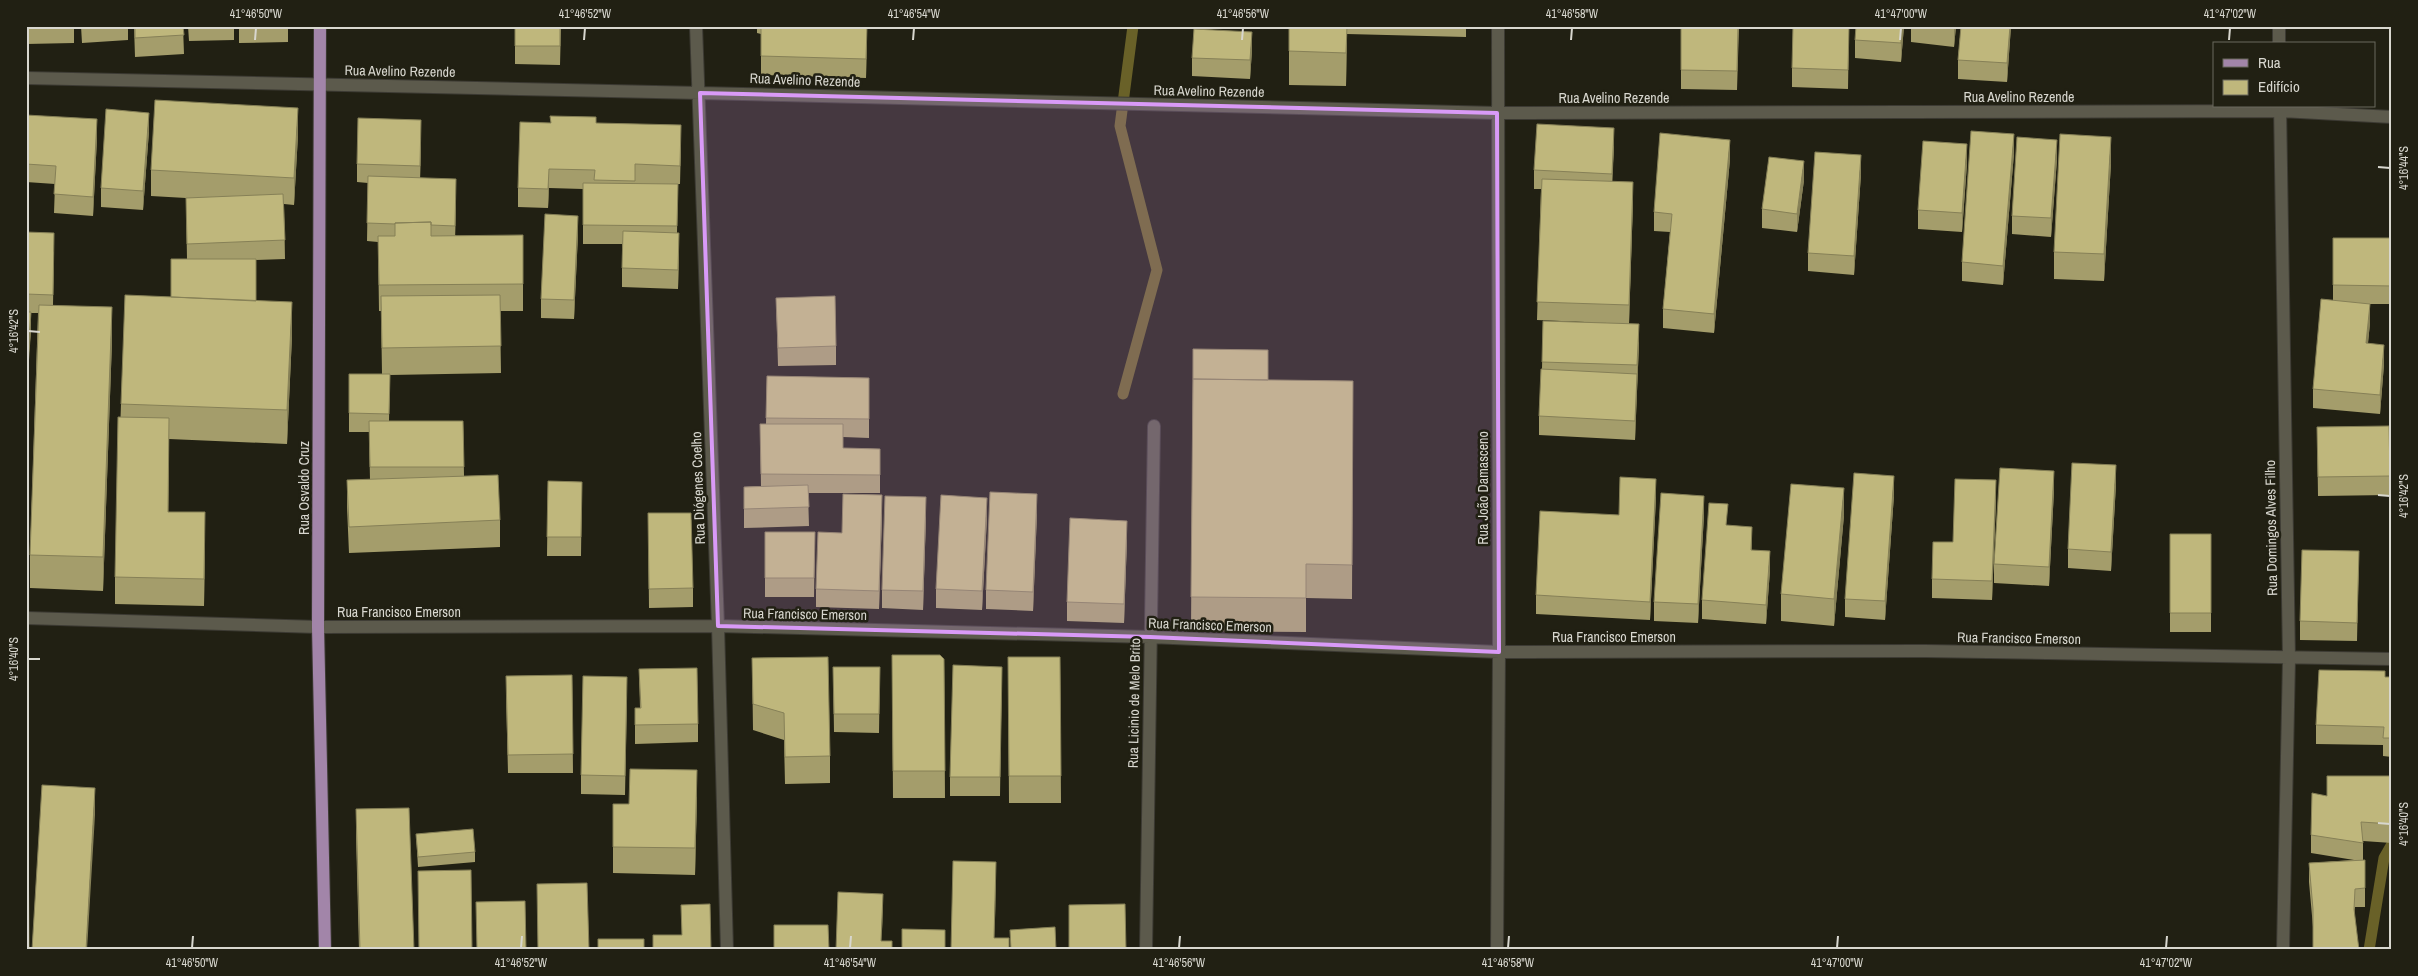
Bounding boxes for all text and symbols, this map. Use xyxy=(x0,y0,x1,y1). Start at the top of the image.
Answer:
text: 41°46'50"W xyxy=(230,6,283,22)
text: 41°46'52"W xyxy=(559,6,612,22)
text: 41°46'54"W xyxy=(888,6,941,22)
text: 41°46'56"W xyxy=(1217,6,1270,22)
text: 41°46'58"W xyxy=(1546,6,1599,22)
text: 41°47'00"W xyxy=(1875,6,1928,22)
text: 41°47'02"W xyxy=(2204,6,2257,22)
legend xyxy=(2213,42,2376,108)
text: Rua xyxy=(2258,52,2281,73)
street label: Rua Avelino Rezende xyxy=(344,61,456,81)
street label: Rua Avelino Rezende xyxy=(749,69,861,91)
text: Edifício xyxy=(2258,76,2300,97)
street label: Rua Avelino Rezende xyxy=(1153,81,1265,101)
street label: Rua Avelino Rezende xyxy=(1964,88,2074,106)
street label: Rua Avelino Rezende xyxy=(1559,89,1669,107)
text: 4°16'44"S xyxy=(2396,146,2412,190)
text: 4°16'42"S xyxy=(6,309,22,353)
street label: Rua Diógenes Coelho xyxy=(687,431,709,545)
street label: Rua João Damasceno xyxy=(1474,431,1492,545)
street label: Rua Osvaldo Cruz xyxy=(295,441,313,535)
street label: Rua Domingos Alves Filho xyxy=(2261,460,2281,596)
text: 4°16'42"S xyxy=(2396,474,2412,518)
street label: Rua Francisco Emerson xyxy=(337,603,461,621)
street label: Rua Francisco Emerson xyxy=(743,604,867,624)
street label: Rua Francisco Emerson xyxy=(1148,614,1272,636)
street label: Rua Francisco Emerson xyxy=(1552,628,1676,646)
street label: Rua Francisco Emerson xyxy=(1957,628,2081,648)
text: 4°16'40"S xyxy=(6,637,22,681)
street label: Rua Licinio de Melo Brito xyxy=(1124,638,1144,768)
text: 4°16'40"S xyxy=(2396,802,2412,846)
text: 41°46'50"W xyxy=(166,955,219,971)
text: 41°46'52"W xyxy=(495,955,548,971)
text: 41°46'54"W xyxy=(824,955,877,971)
text: 41°46'56"W xyxy=(1153,955,1206,971)
text: 41°46'58"W xyxy=(1482,955,1535,971)
text: 41°47'00"W xyxy=(1811,955,1864,971)
text: 41°47'02"W xyxy=(2140,955,2193,971)

